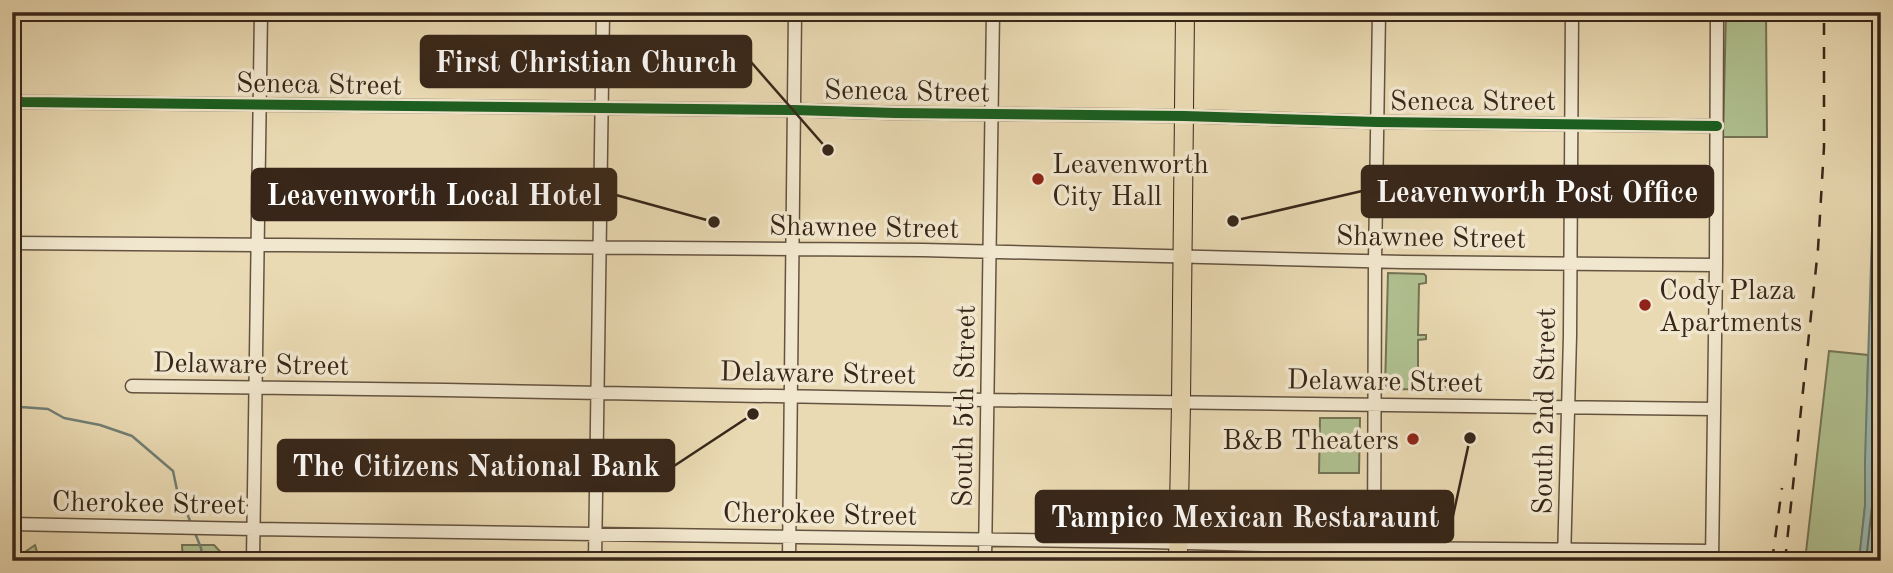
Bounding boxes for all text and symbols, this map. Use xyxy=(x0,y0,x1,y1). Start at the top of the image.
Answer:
callout: First Christian Church xyxy=(421,36,751,87)
text: First Christian Church xyxy=(435,49,737,79)
street label: Seneca Street xyxy=(236,71,402,101)
street label: Seneca Street xyxy=(824,78,990,108)
street label: Seneca Street xyxy=(1390,89,1556,117)
place label: Leavenworth City Hall xyxy=(1052,152,1209,212)
callout: Leavenworth Post Office xyxy=(1362,166,1713,217)
callout: Leavenworth Local Hotel xyxy=(252,169,616,220)
marker: Leavenworth City Hall xyxy=(1030,171,1046,187)
text: Leavenworth Post Office xyxy=(1376,179,1698,209)
text: Leavenworth Local Hotel xyxy=(266,182,602,212)
street label: Shawnee Street xyxy=(769,213,959,245)
street label: Shawnee Street xyxy=(1336,223,1526,255)
place label: Cody Plaza Apartments xyxy=(1659,278,1802,338)
marker: Cody Plaza Apartments xyxy=(1637,297,1653,313)
street label: South 5th Street xyxy=(950,305,982,507)
street label: South 2nd Street xyxy=(1530,307,1562,515)
street label: Delaware Street xyxy=(152,350,349,382)
street label: Delaware Street xyxy=(719,359,916,391)
street label: Delaware Street xyxy=(1286,367,1483,399)
place label: B&B Theaters xyxy=(1222,428,1399,456)
marker: B&B Theaters xyxy=(1405,431,1421,447)
callout: The Citizens National Bank xyxy=(278,440,674,491)
text: The Citizens National Bank xyxy=(292,453,660,483)
street label: Cherokee Street xyxy=(51,489,246,521)
callout: Tampico Mexican Restaraunt xyxy=(1036,491,1453,542)
street label: Cherokee Street xyxy=(722,500,917,532)
text: Tampico Mexican Restaraunt xyxy=(1050,504,1440,534)

